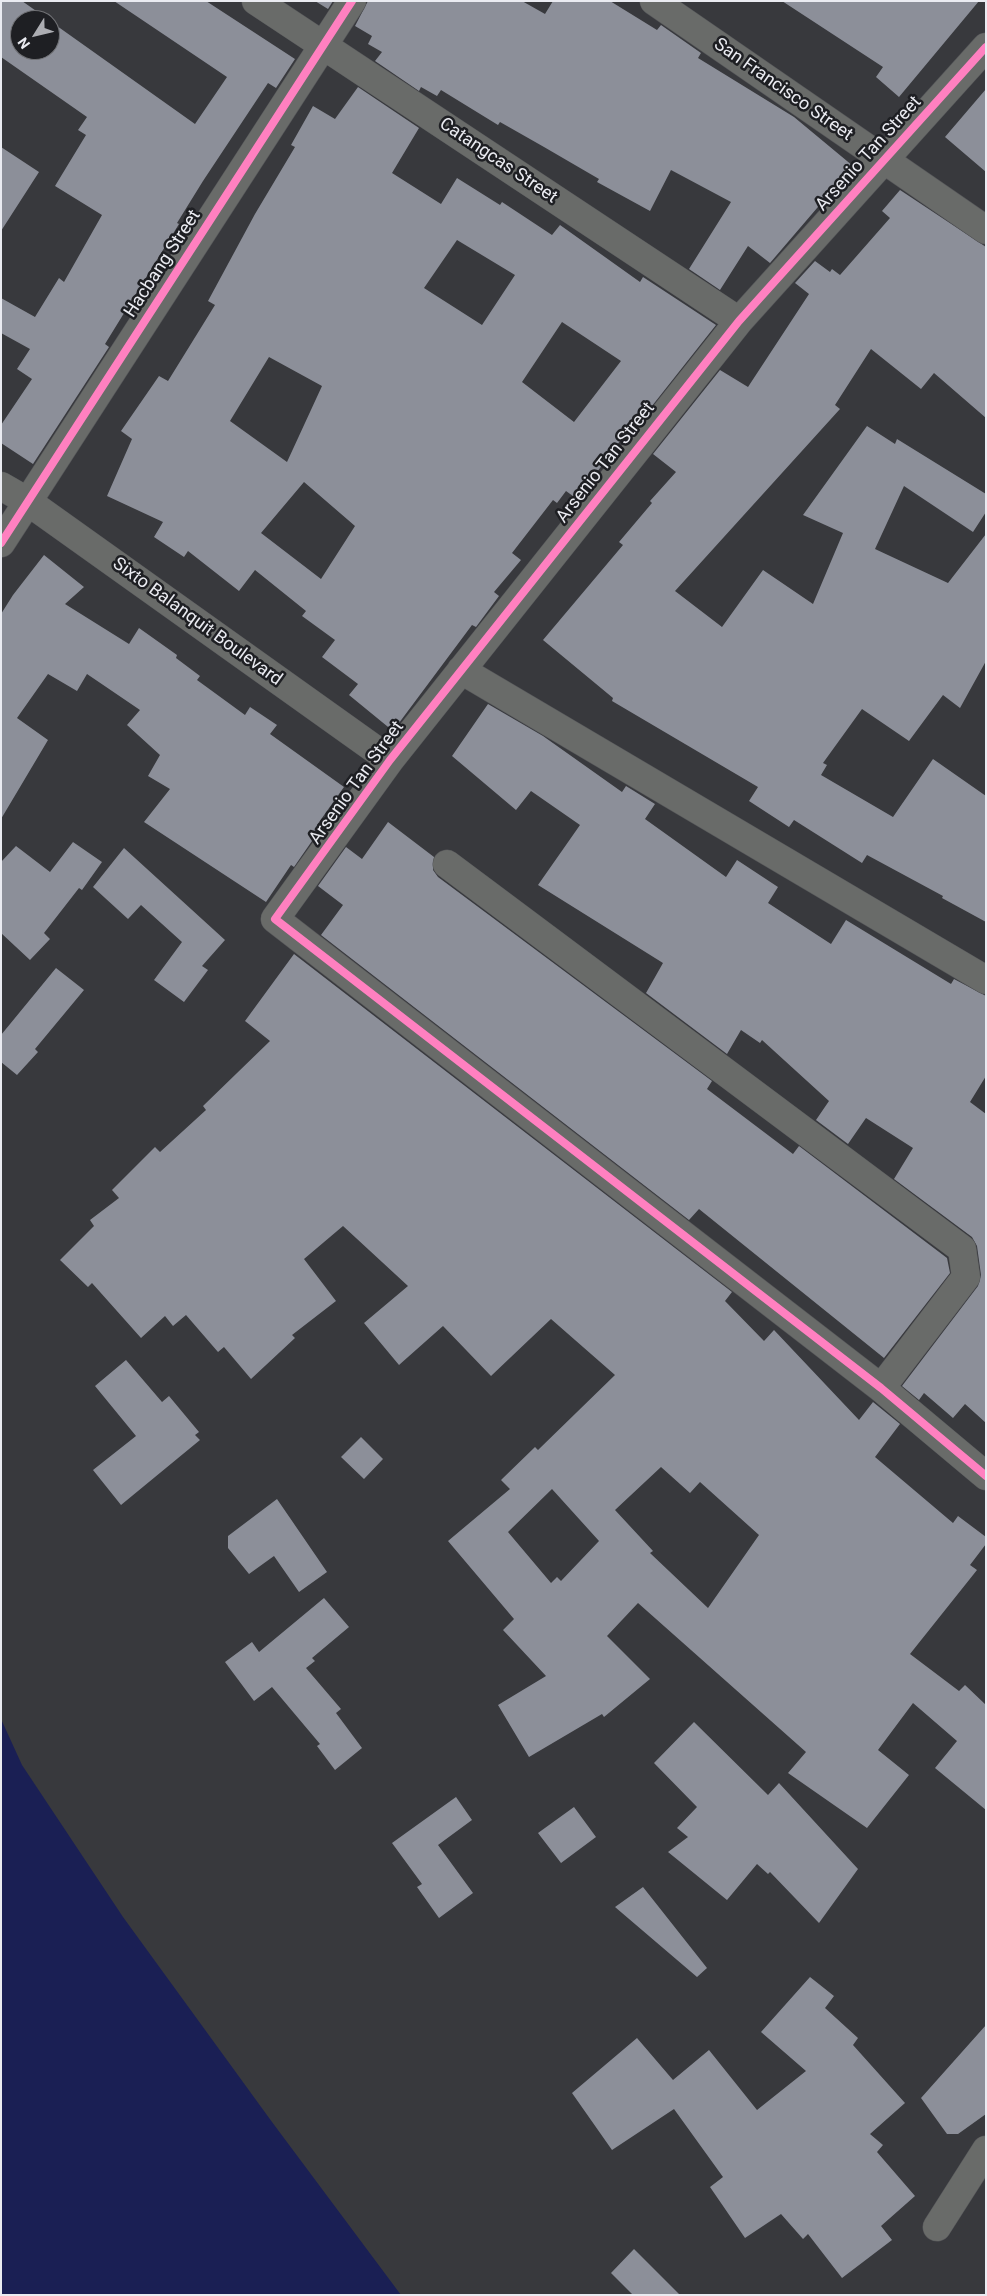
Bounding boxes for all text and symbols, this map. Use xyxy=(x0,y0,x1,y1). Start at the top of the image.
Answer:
north arrow xyxy=(10,10,60,60)
street label: San Francisco Street xyxy=(709,34,857,146)
text: N xyxy=(14,35,33,52)
street label: Arsenio Tan Street xyxy=(812,92,926,216)
street label: Catangcas Street xyxy=(435,114,561,208)
street label: Hacbang Street xyxy=(120,206,206,322)
street label: Arsenio Tan Street xyxy=(552,398,660,528)
street label: Sixto Balanquit Boulevard xyxy=(108,553,286,691)
street label: Arsenio Tan Street xyxy=(305,717,409,849)

